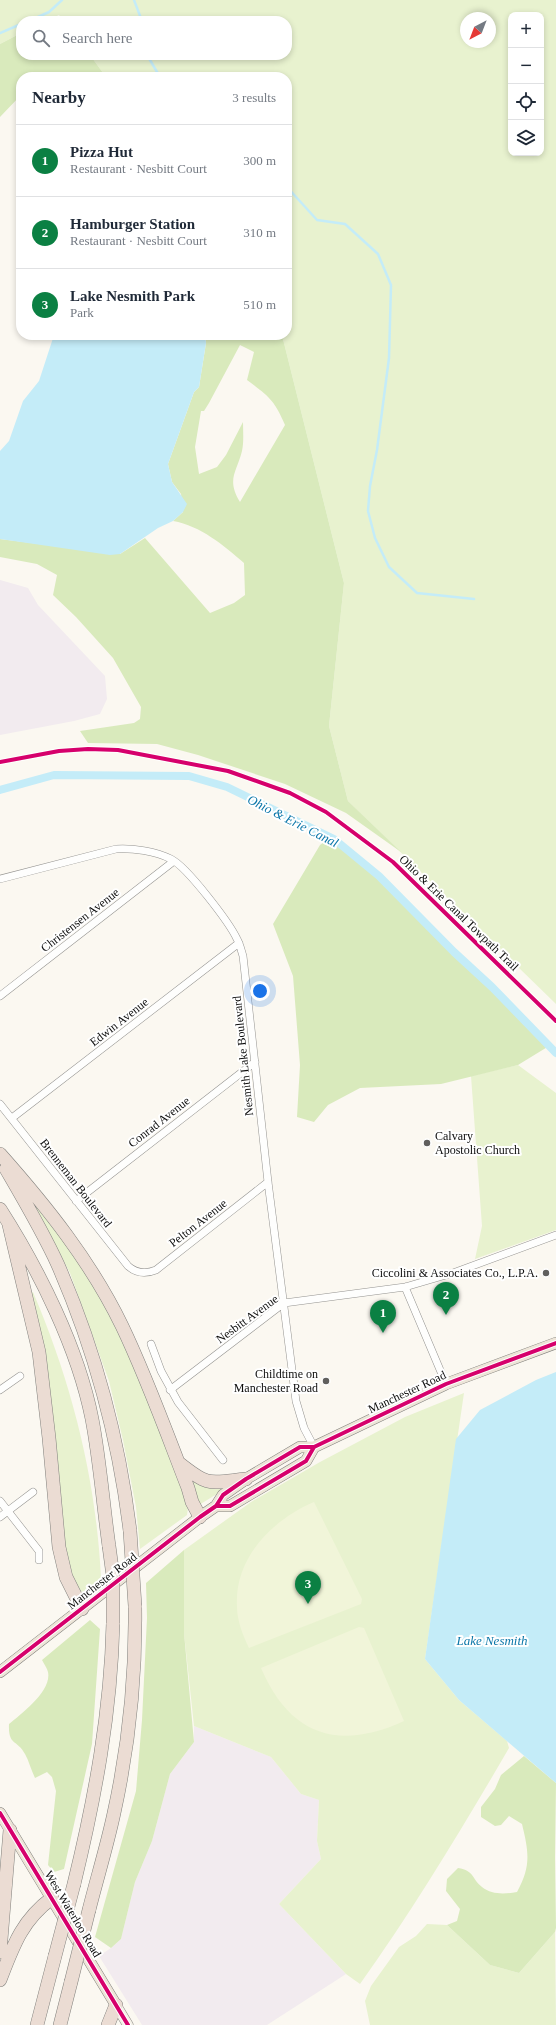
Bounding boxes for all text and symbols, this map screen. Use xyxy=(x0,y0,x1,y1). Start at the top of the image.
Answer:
north arrow xyxy=(460,12,496,48)
map controls xyxy=(508,12,544,156)
button: + xyxy=(508,12,544,48)
search box xyxy=(16,16,292,60)
icon: search xyxy=(30,27,52,49)
text: Search here xyxy=(62,30,132,46)
button: − xyxy=(508,48,544,84)
button: locate xyxy=(508,84,544,120)
text: Nearby xyxy=(32,88,86,107)
text: 3 results xyxy=(232,90,276,105)
button: layers xyxy=(508,120,544,156)
text: Pizza Hut xyxy=(70,144,133,160)
text: 1 xyxy=(42,153,48,168)
text: 300 m xyxy=(243,153,276,168)
text: Restaurant · Nesbitt Court xyxy=(70,161,207,176)
text: Hamburger Station xyxy=(70,216,195,232)
text: 2 xyxy=(42,225,48,240)
text: 310 m xyxy=(243,225,276,240)
text: Restaurant · Nesbitt Court xyxy=(70,233,207,248)
text: Lake Nesmith Park xyxy=(70,288,195,304)
text: 3 xyxy=(42,297,48,312)
text: 510 m xyxy=(243,297,276,312)
text: Park xyxy=(70,305,94,320)
water label: Ohio & Erie Canal xyxy=(245,792,341,851)
street label: Ohio & Erie Canal Towpath Trail xyxy=(396,852,522,974)
street label: Christensen Avenue xyxy=(38,885,122,955)
your location xyxy=(250,981,270,1001)
street label: Edwin Avenue xyxy=(87,995,151,1049)
street label: Nesmith Lake Boulevard xyxy=(230,995,256,1117)
street label: Conrad Avenue xyxy=(125,1094,193,1150)
place label: Calvary Apostolic Church xyxy=(435,1129,520,1157)
street label: Brenneman Boulevard xyxy=(37,1136,115,1230)
marker: Calvary Apostolic Church xyxy=(422,1138,432,1148)
street label: Pelton Avenue xyxy=(166,1196,230,1250)
place label: Ciccolini & Associates Co., L.P.A. xyxy=(372,1266,538,1280)
marker: Ciccolini & Associates Co., L.P.A. xyxy=(541,1268,551,1278)
pin: 2 xyxy=(433,1282,459,1315)
street label: Nesbitt Avenue xyxy=(213,1292,281,1346)
pin: 1 xyxy=(370,1300,396,1333)
place label: Childtime on Manchester Road xyxy=(234,1367,318,1395)
street label: Manchester Road xyxy=(366,1368,448,1416)
marker: Childtime on Manchester Road xyxy=(321,1376,331,1386)
street label: Manchester Road xyxy=(64,1550,140,1612)
pin: 3 xyxy=(295,1571,321,1604)
water label: Lake Nesmith xyxy=(455,1633,528,1648)
street label: West Waterloo Road xyxy=(42,1868,104,1960)

